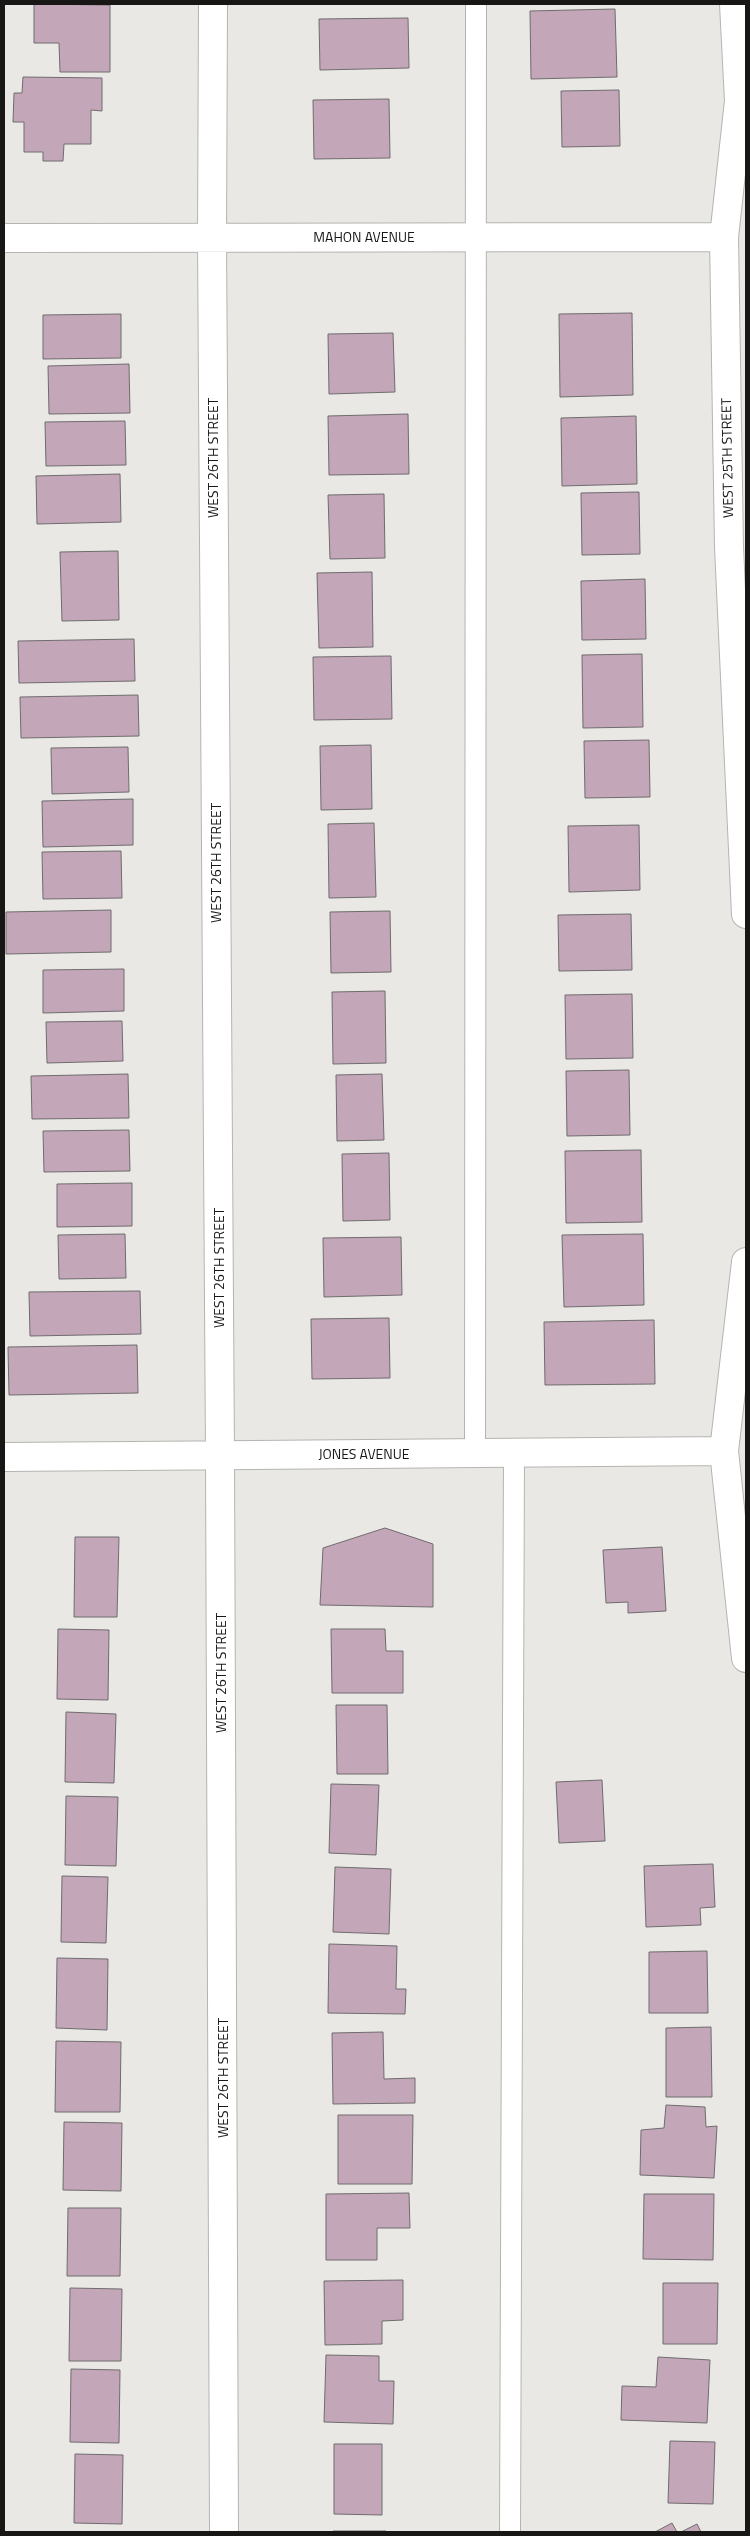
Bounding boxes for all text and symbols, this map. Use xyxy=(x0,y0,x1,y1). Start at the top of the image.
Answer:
street label: MAHON AVENUE xyxy=(313,226,415,247)
street label: WEST 26TH STREET xyxy=(202,397,223,518)
street label: WEST 25TH STREET xyxy=(715,397,738,518)
street label: WEST 26TH STREET xyxy=(205,802,226,923)
street label: WEST 26TH STREET xyxy=(208,1207,229,1328)
street label: JONES AVENUE xyxy=(318,1443,410,1464)
street label: WEST 26TH STREET xyxy=(210,1612,231,1733)
street label: WEST 26TH STREET xyxy=(212,2017,233,2138)

